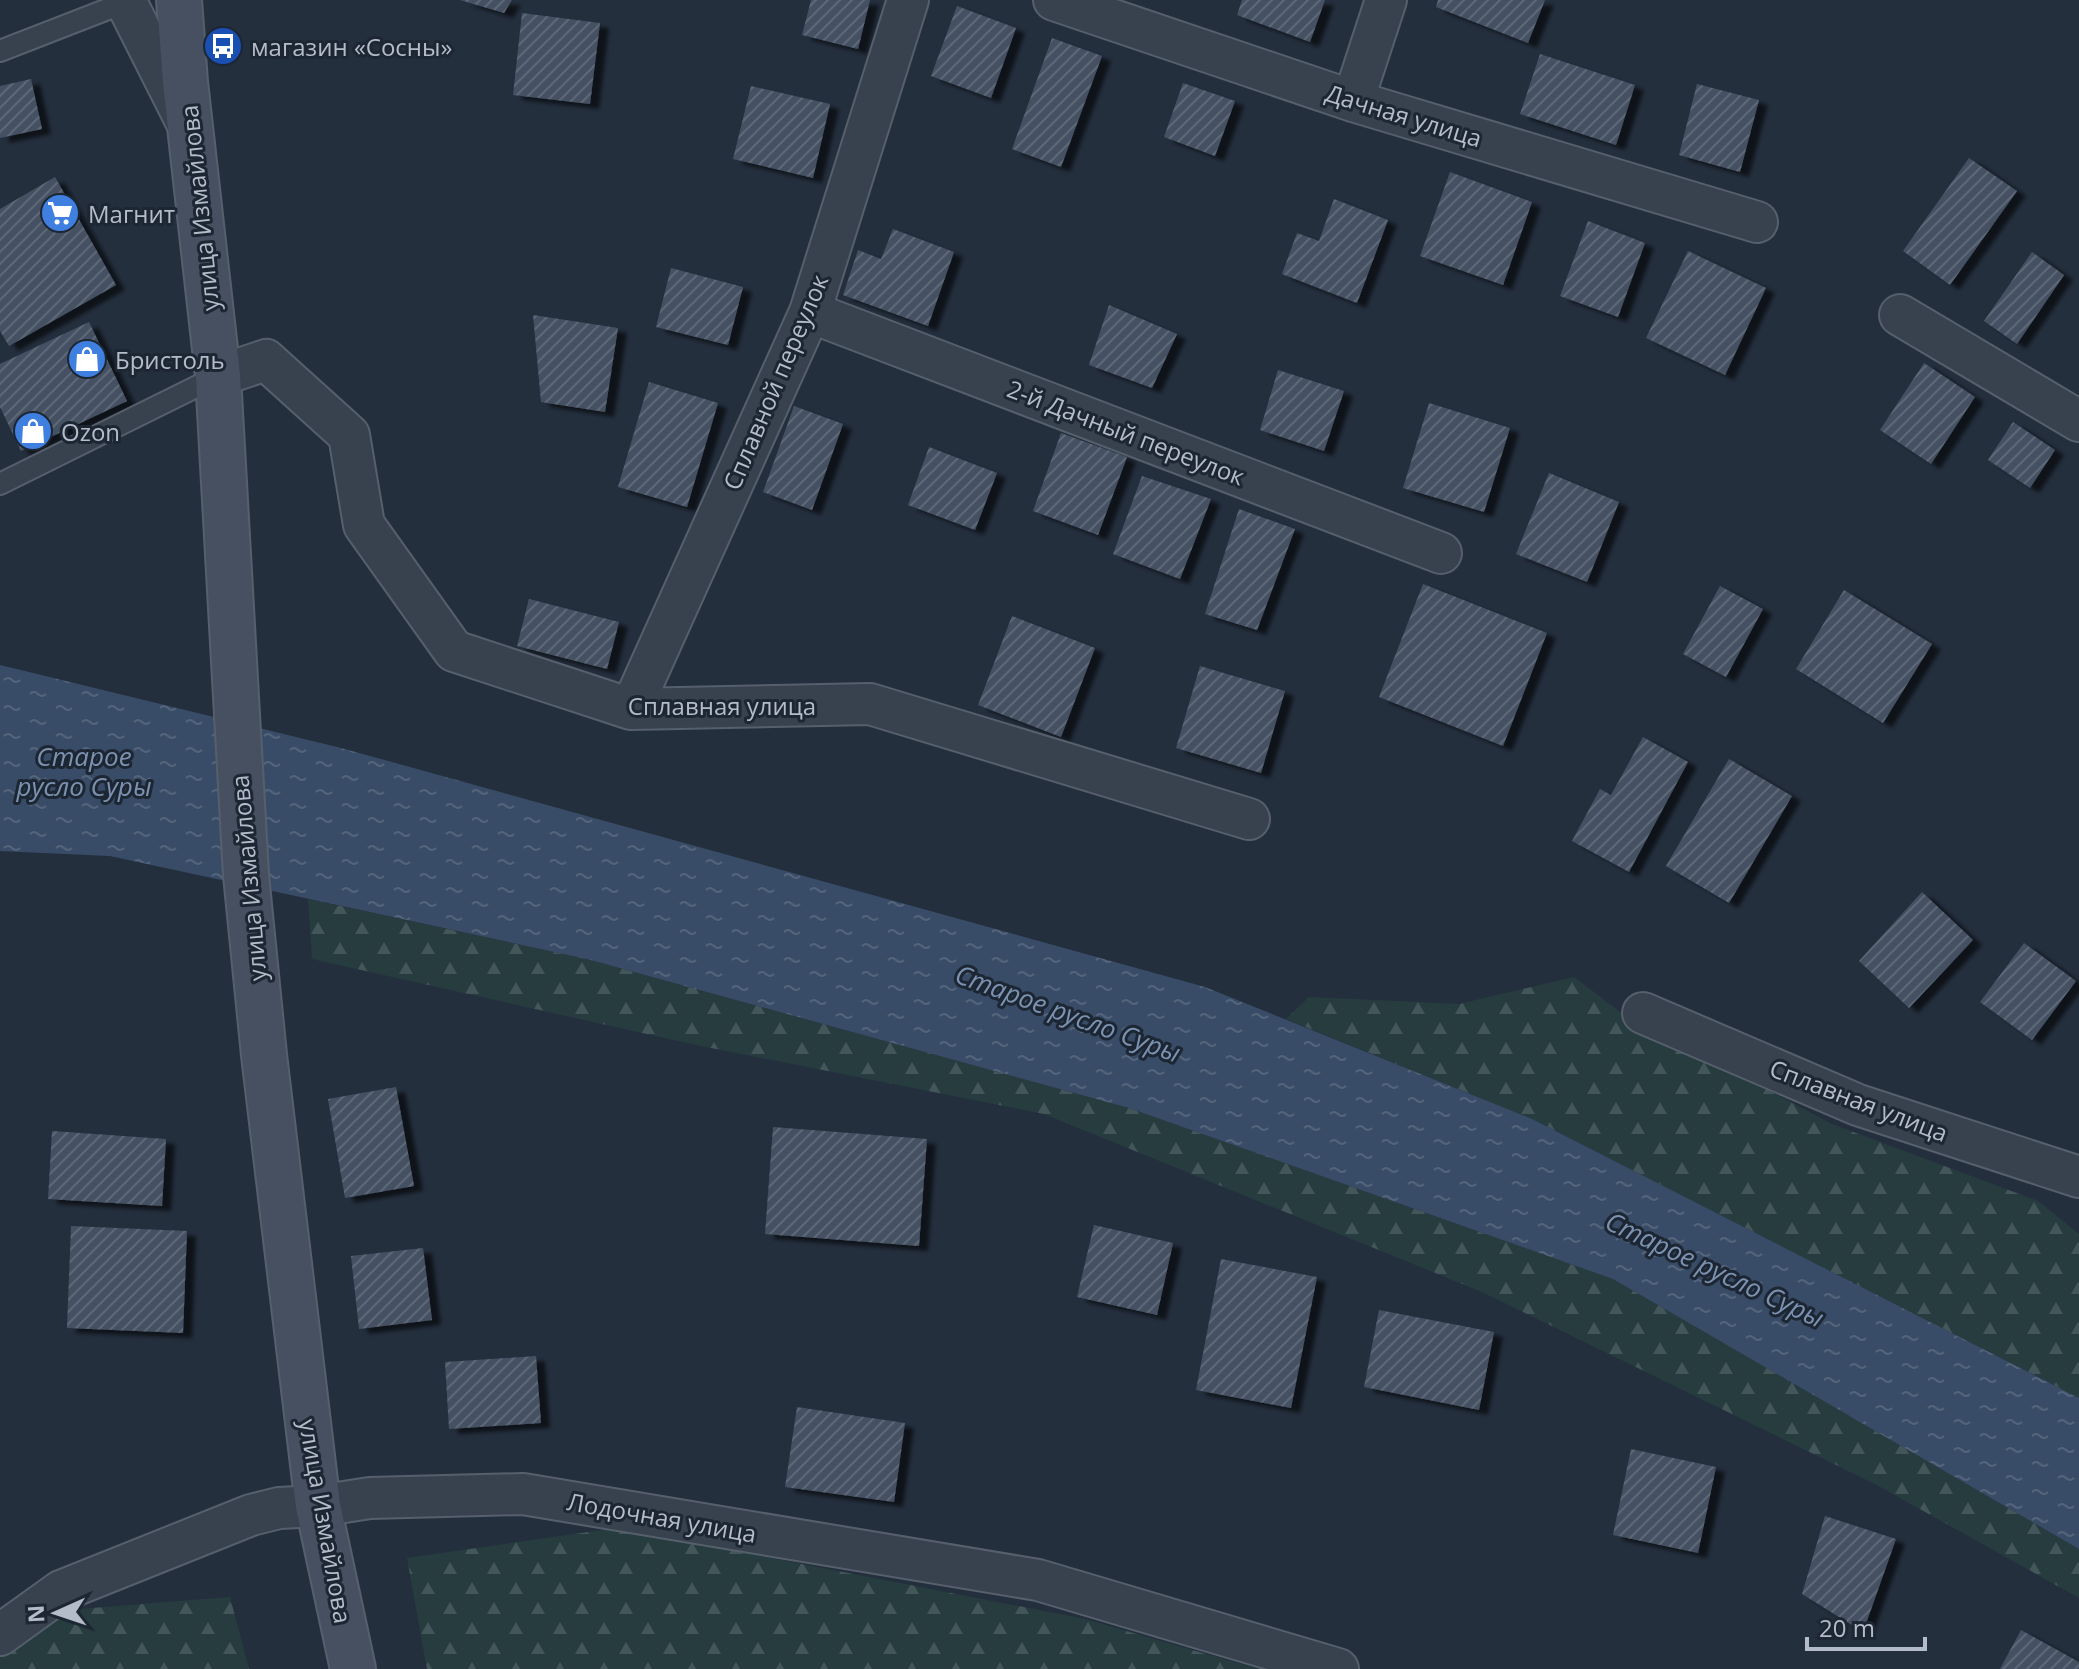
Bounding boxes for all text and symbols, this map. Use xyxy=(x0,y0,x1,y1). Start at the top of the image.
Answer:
bus stop icon: магазин «Сосны» xyxy=(202,25,244,67)
place label: магазин «Сосны» xyxy=(251,30,452,63)
street label: Дачная улица xyxy=(1322,76,1486,154)
street label: улица Измайлова xyxy=(172,103,226,313)
supermarket icon: Магнит xyxy=(39,192,81,234)
place label: Магнит xyxy=(88,197,175,230)
street label: Сплавной переулок xyxy=(715,269,836,495)
shop icon: Бристоль xyxy=(66,338,108,380)
place label: Бристоль xyxy=(115,343,225,376)
street label: 2-й Дачный переулок xyxy=(1003,372,1250,493)
shop icon: Ozon xyxy=(12,410,54,452)
place label: Ozon xyxy=(61,415,120,448)
street label: Сплавная улица xyxy=(628,689,816,722)
water label: Старое русло Суры xyxy=(15,738,152,804)
street label: улица Измайлова xyxy=(223,773,273,983)
water label: Старое русло Суры xyxy=(950,956,1186,1070)
street label: Сплавная улица xyxy=(1765,1051,1953,1149)
water label: Старое русло Суры xyxy=(1600,1203,1830,1335)
street label: улица Измайлова xyxy=(292,1416,360,1626)
street label: Лодочная улица xyxy=(565,1484,759,1550)
north arrow xyxy=(16,1573,96,1653)
scale bar xyxy=(1807,1601,1925,1651)
text: N xyxy=(20,1604,50,1624)
text: 20 m xyxy=(1819,1611,1875,1644)

